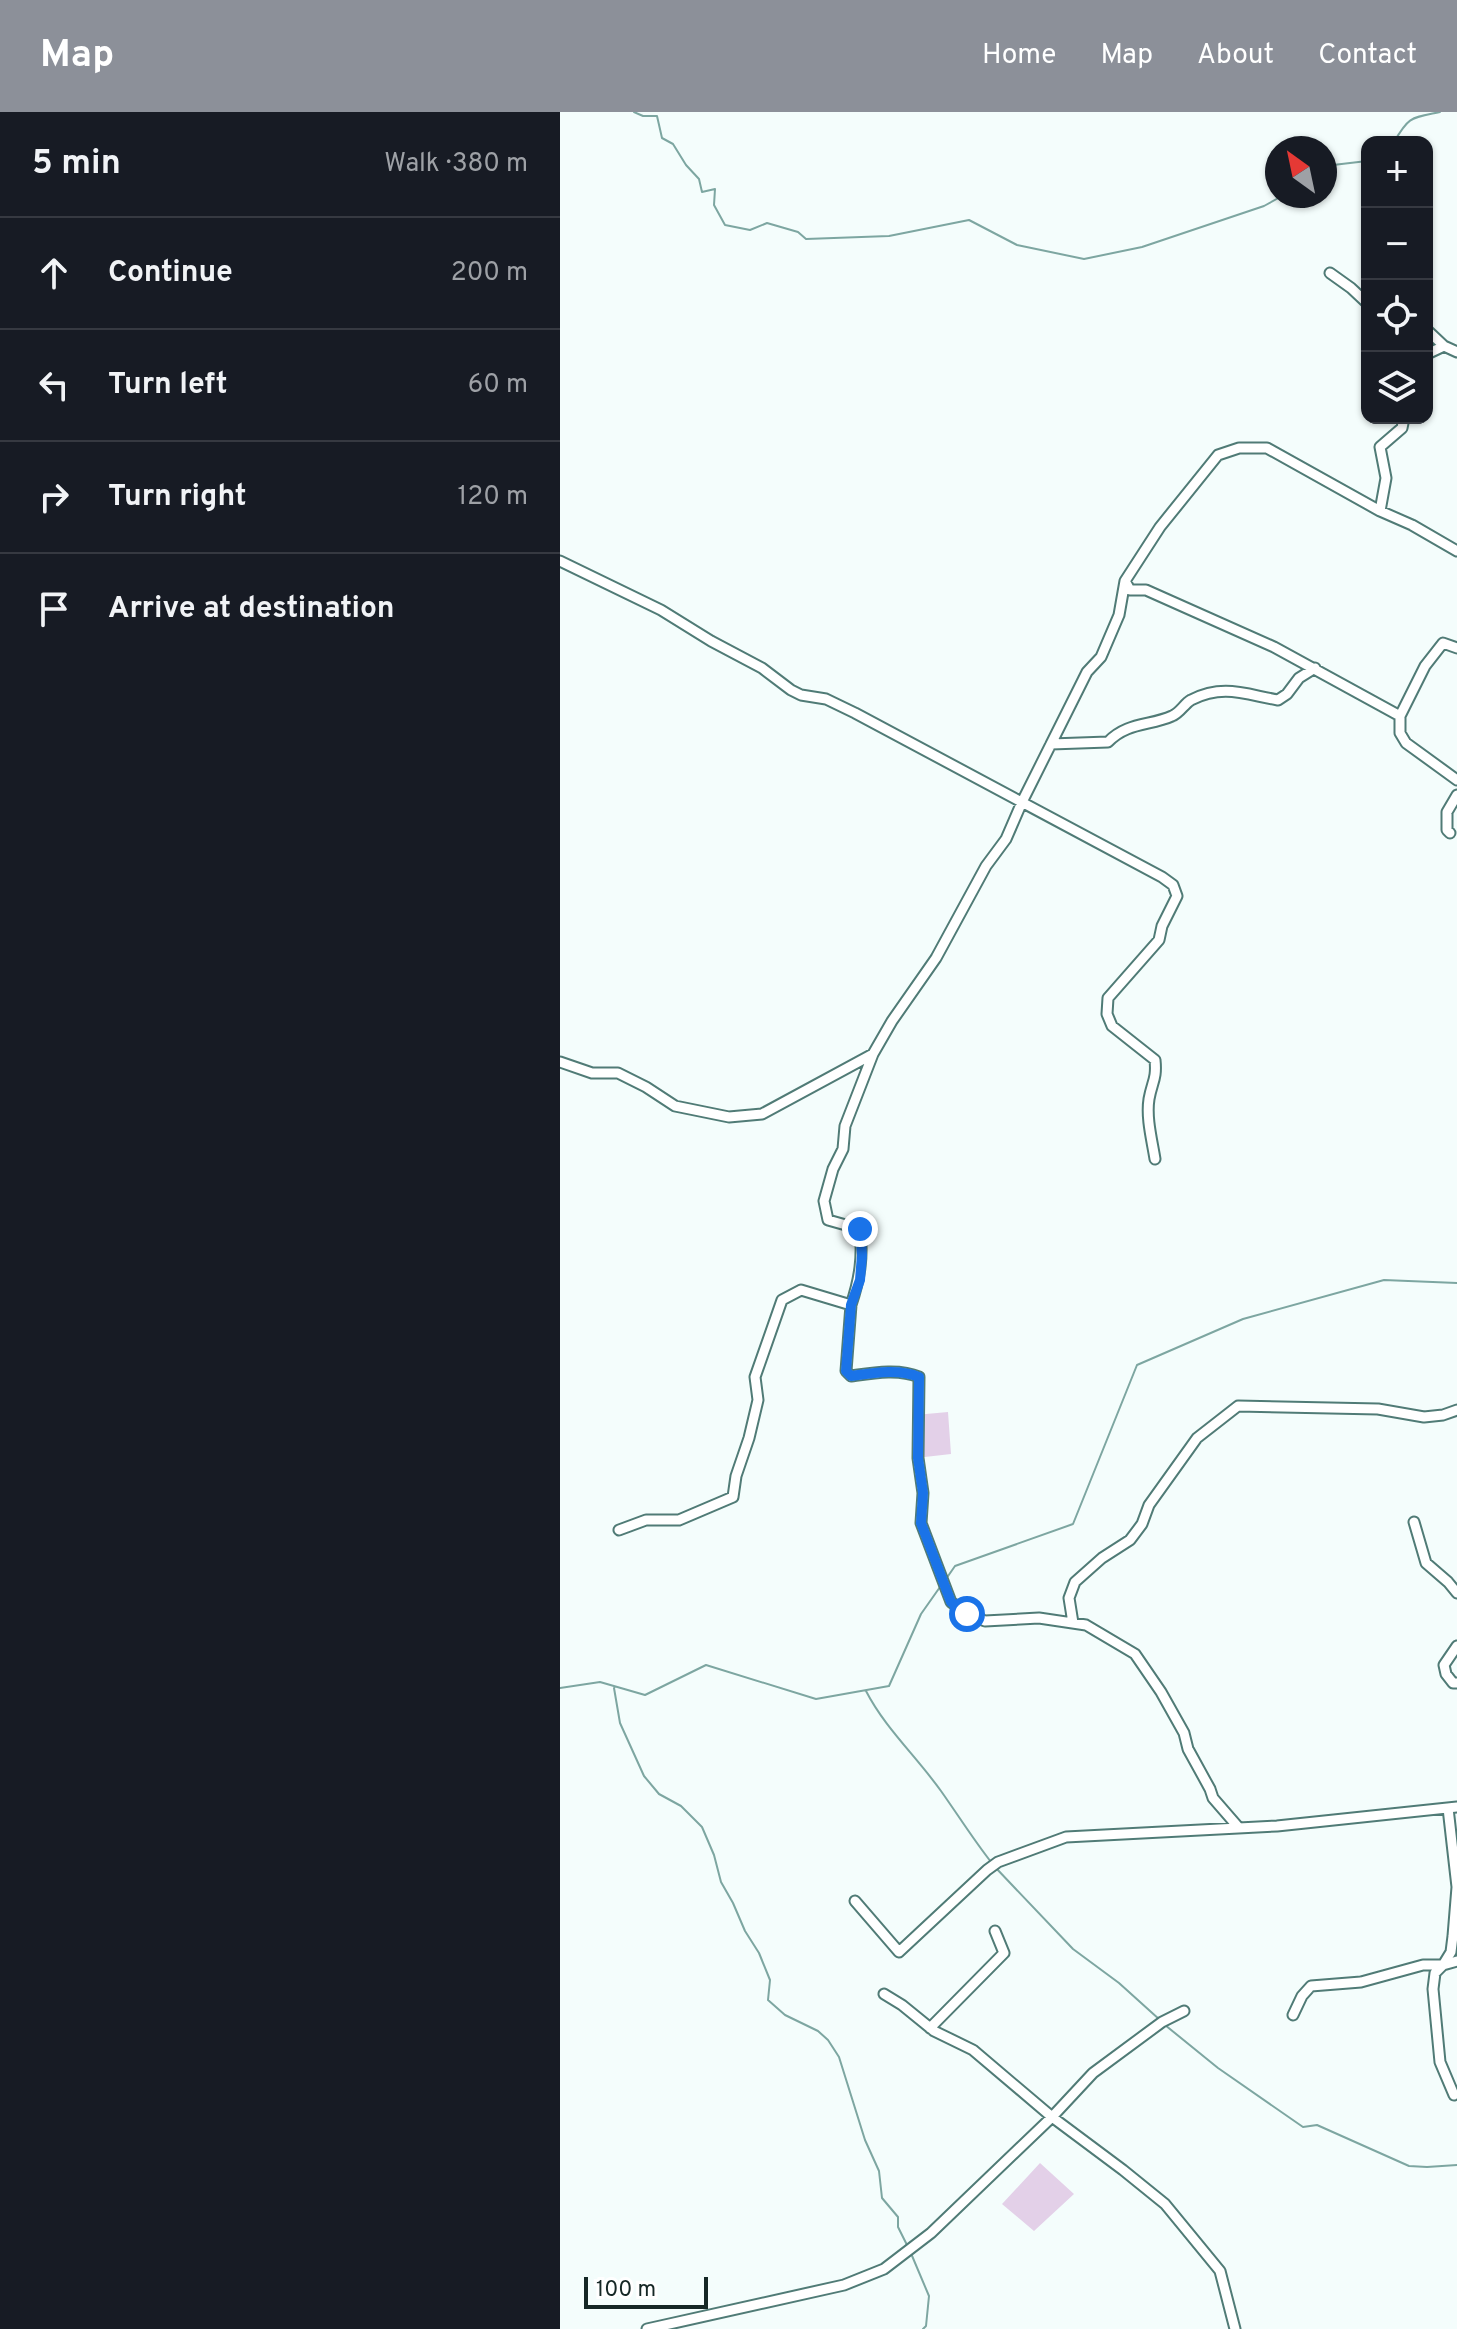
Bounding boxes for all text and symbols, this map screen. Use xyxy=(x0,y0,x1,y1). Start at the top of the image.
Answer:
text: Map xyxy=(40,32,114,81)
text: Home xyxy=(982,38,1056,74)
text: Map xyxy=(1100,38,1153,74)
text: About xyxy=(1197,38,1274,74)
text: Contact xyxy=(1318,38,1417,74)
north arrow xyxy=(1265,136,1337,208)
map controls xyxy=(1361,136,1433,424)
button: + xyxy=(1361,136,1433,208)
text: 5 min xyxy=(32,143,121,186)
text: Walk · 380 m xyxy=(384,148,528,181)
button: − xyxy=(1361,208,1433,280)
icon: ahead xyxy=(32,251,76,295)
text: Continue xyxy=(108,255,233,292)
text: 200 m xyxy=(451,257,528,290)
button: locate xyxy=(1361,280,1433,352)
button: layers xyxy=(1361,352,1433,424)
icon: left xyxy=(32,363,76,407)
text: Turn left xyxy=(108,367,228,404)
text: 60 m xyxy=(468,369,528,402)
icon: right xyxy=(32,475,76,519)
text: Turn right xyxy=(108,479,246,516)
text: 120 m xyxy=(458,481,528,514)
icon: arrive xyxy=(32,587,76,631)
text: Arrive at destination xyxy=(108,591,394,628)
route end xyxy=(842,1211,878,1247)
route start xyxy=(949,1596,985,1632)
scale bar xyxy=(584,2273,708,2309)
text: 100 m xyxy=(596,2277,656,2304)

